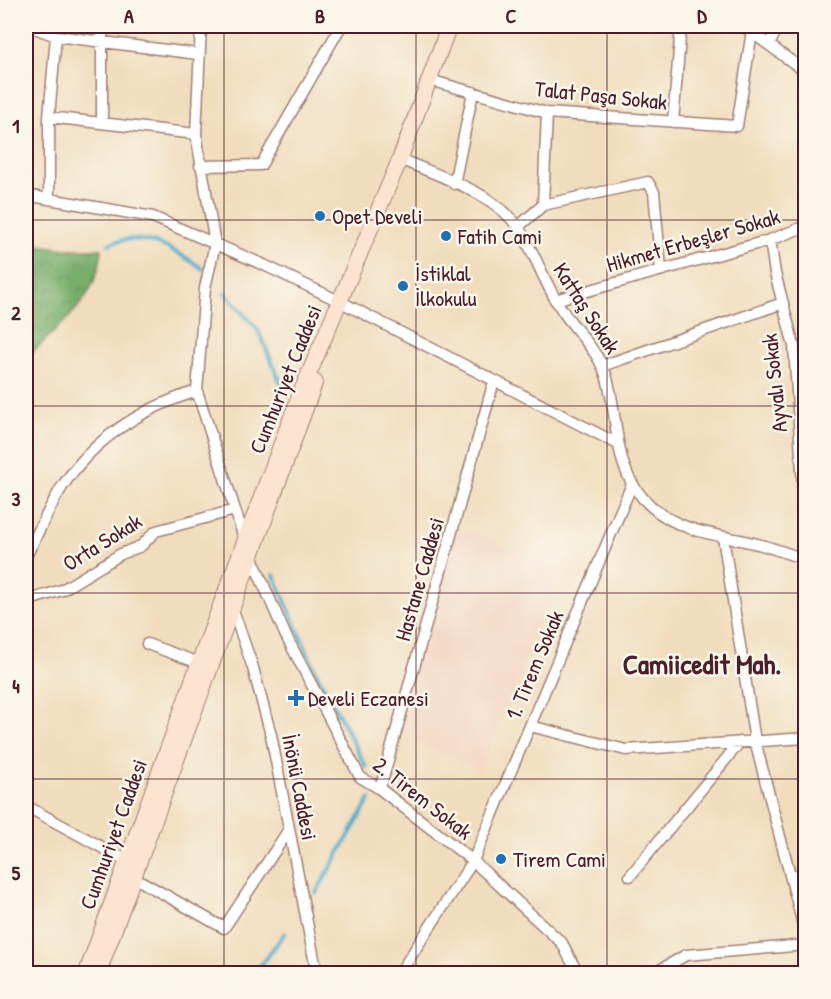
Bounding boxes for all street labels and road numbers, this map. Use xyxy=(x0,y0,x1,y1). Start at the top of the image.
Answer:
street label: Talat Paşa Sokak xyxy=(533,73,669,117)
street label: Hikmet Erbeşler Sokak xyxy=(603,201,783,279)
street label: Kattaş Sokak xyxy=(546,257,628,359)
street label: Cumhuriyet Caddesi xyxy=(242,300,328,458)
street label: Ayvalı Sokak xyxy=(754,332,794,434)
street label: Orta Sokak xyxy=(57,506,147,578)
street label: Hastane Caddesi xyxy=(387,514,451,644)
street label: 1. Tirem Sokak xyxy=(498,606,570,724)
street label: İnönü Caddesi xyxy=(275,731,325,843)
street label: 2. Tirem Sokak xyxy=(367,750,479,846)
street label: Cumhuriyet Caddesi xyxy=(72,755,154,913)

